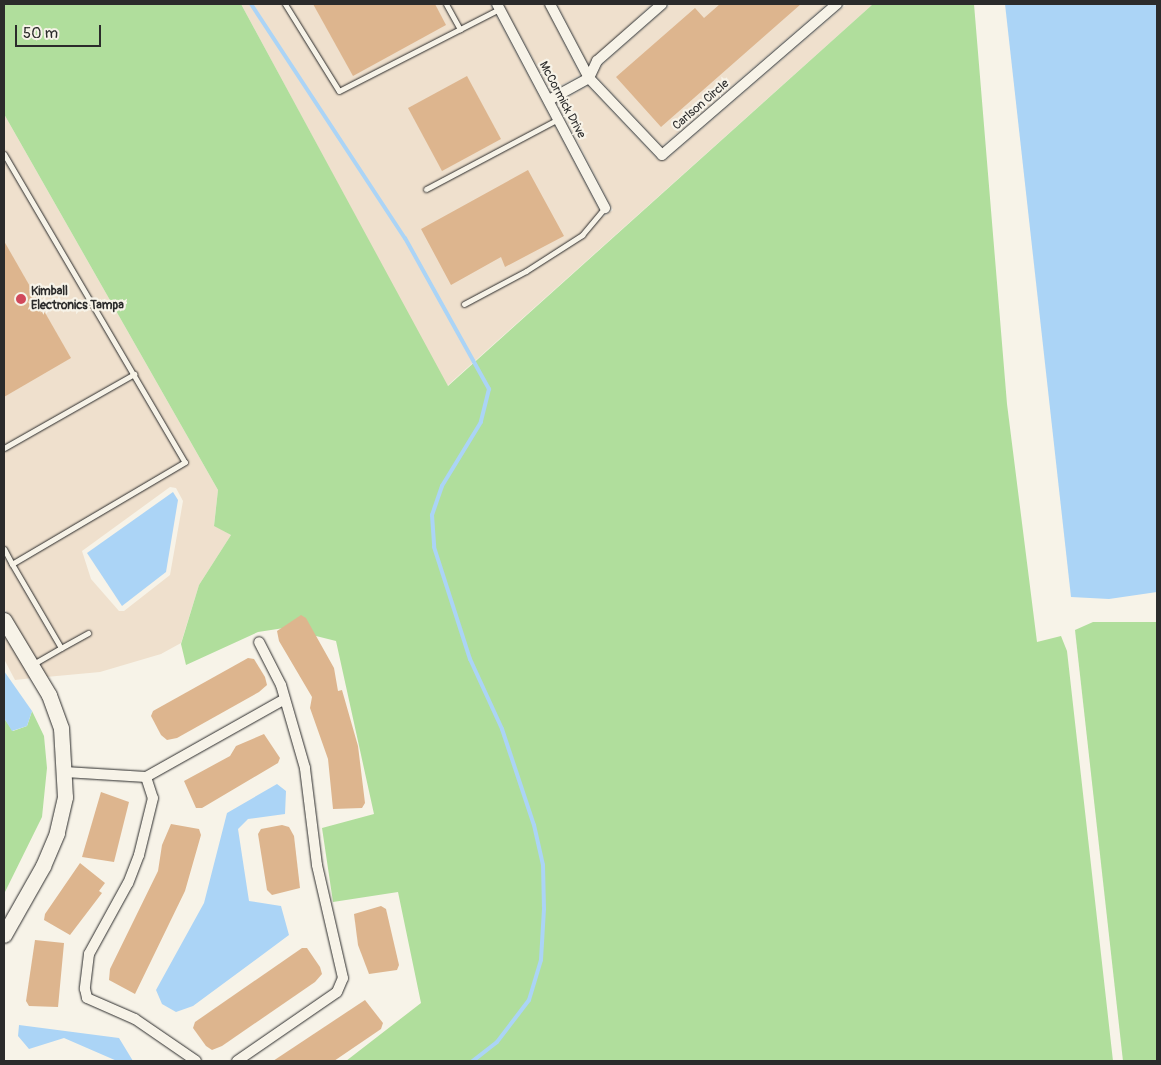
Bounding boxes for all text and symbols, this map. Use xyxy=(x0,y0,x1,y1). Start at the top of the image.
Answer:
scale bar xyxy=(18,15,104,47)
text: 50 m xyxy=(23,24,58,43)
street label: McCormick Drive xyxy=(536,59,588,141)
street label: Carlson Circle xyxy=(670,77,732,133)
place label: Kimball Electronics Tampa xyxy=(31,285,124,313)
marker: Kimball Electronics Tampa xyxy=(15,293,27,305)

